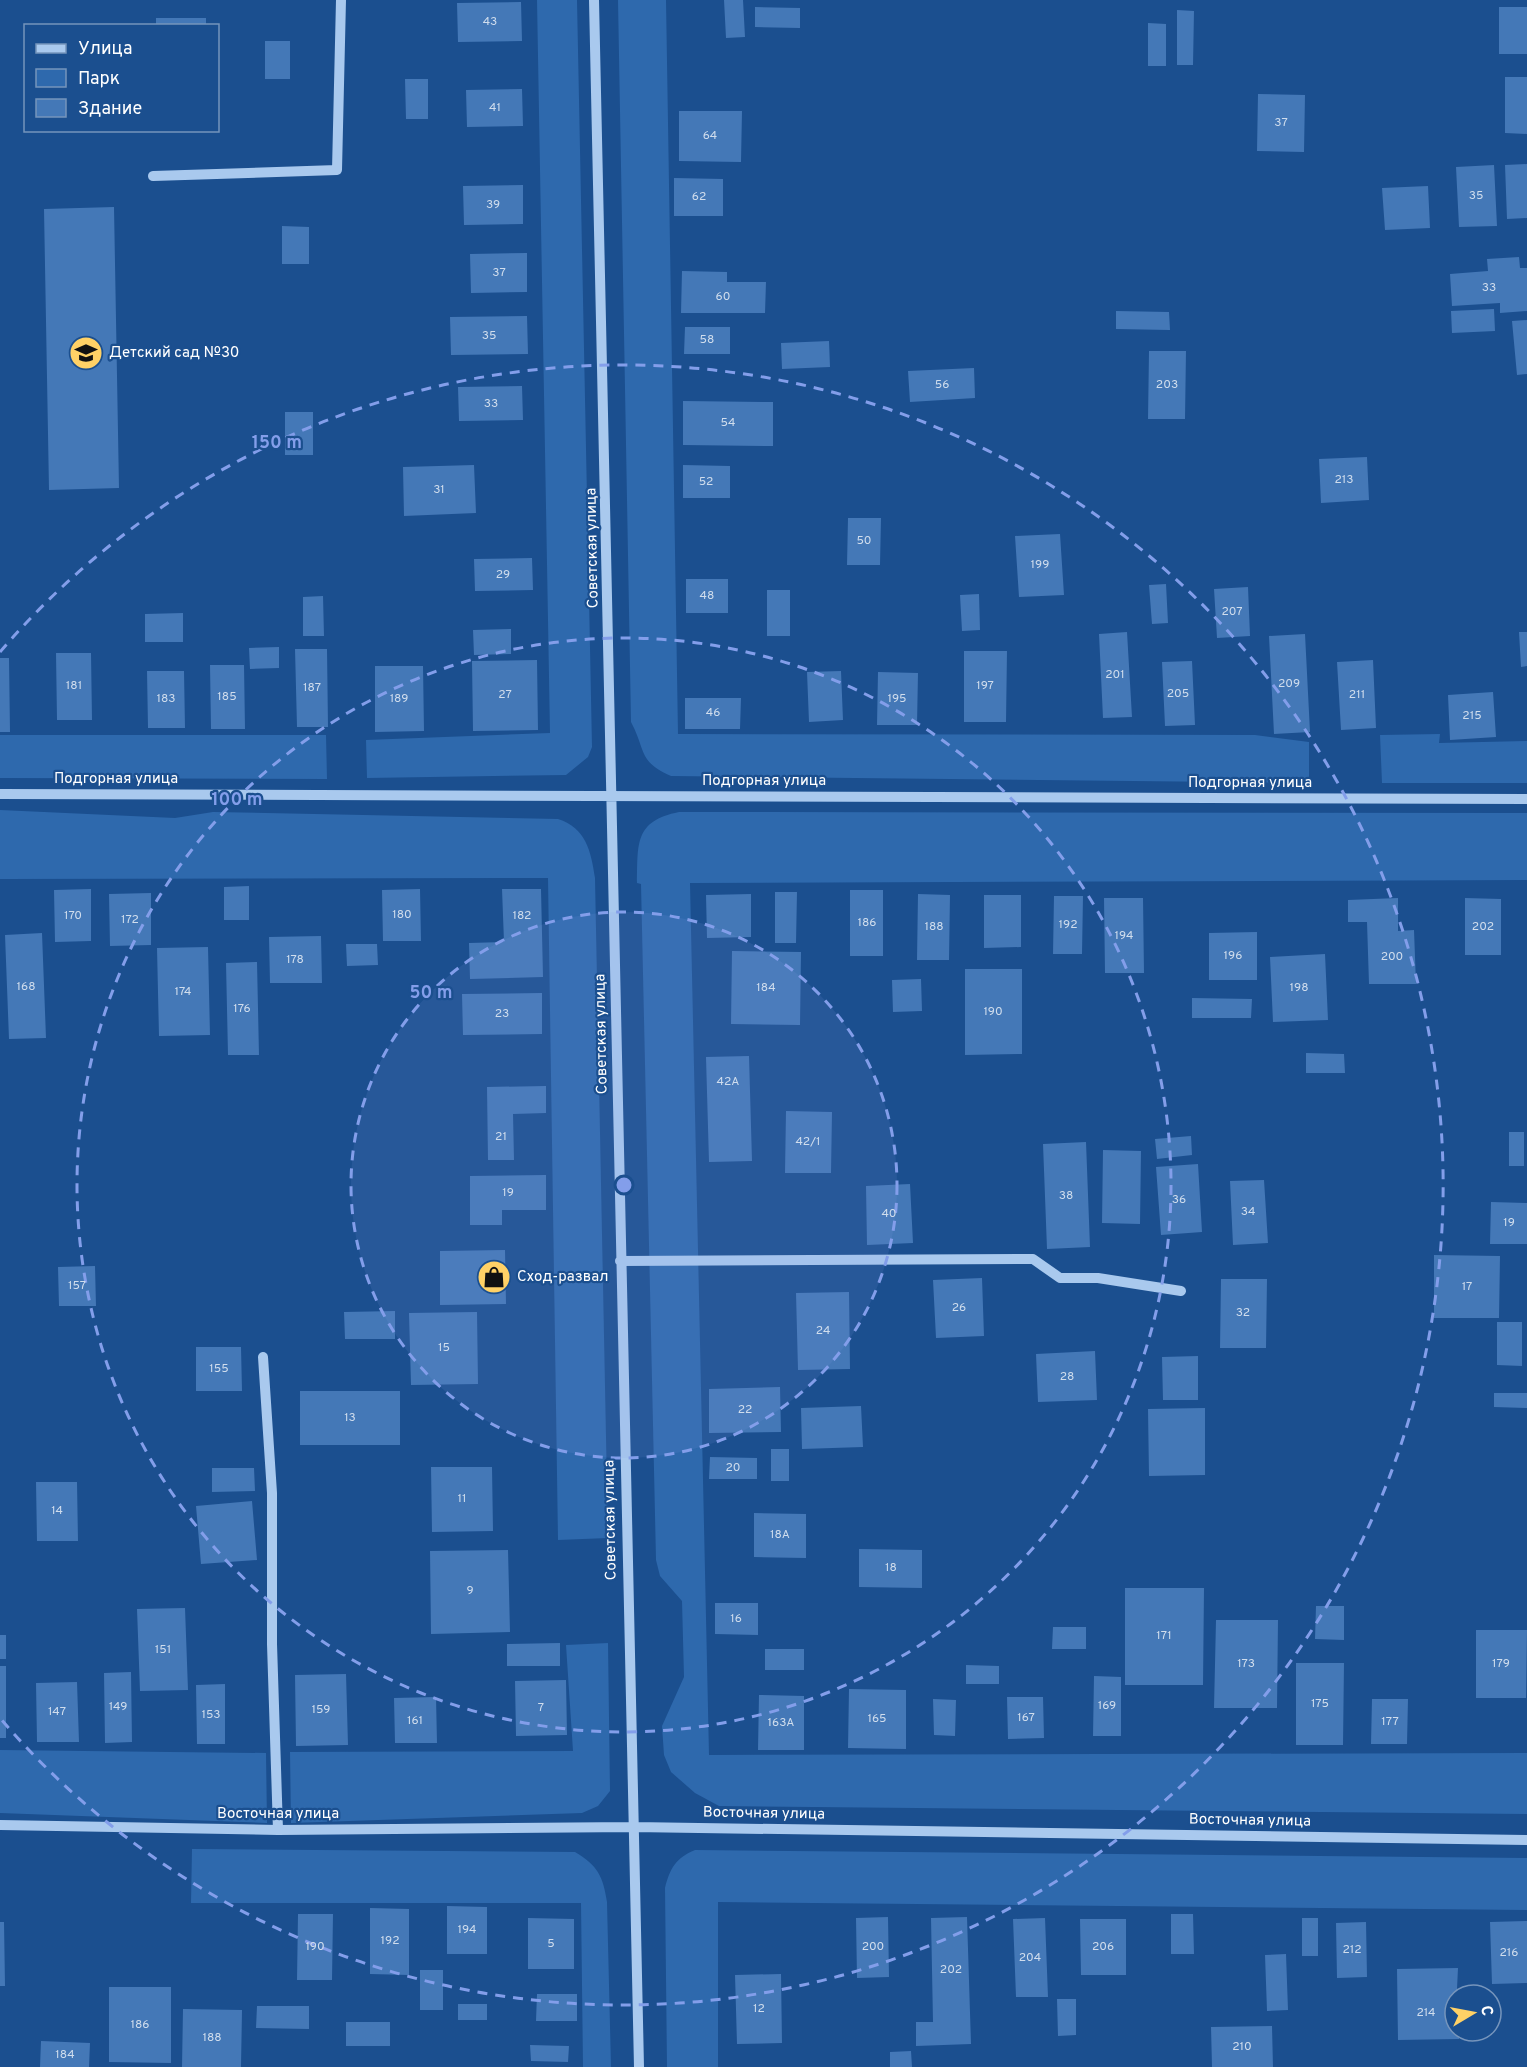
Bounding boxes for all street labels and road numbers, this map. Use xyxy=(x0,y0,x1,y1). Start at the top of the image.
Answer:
street label: Советская улица xyxy=(582,487,604,609)
street label: Подгорная улица xyxy=(54,770,178,789)
street label: Подгорная улица xyxy=(702,772,826,791)
street label: Подгорная улица xyxy=(1188,774,1312,793)
street label: Советская улица xyxy=(591,973,613,1095)
street label: Советская улица xyxy=(600,1459,622,1581)
street label: Восточная улица xyxy=(703,1803,825,1825)
street label: Восточная улица xyxy=(217,1805,339,1824)
street label: Восточная улица xyxy=(1189,1810,1311,1832)

